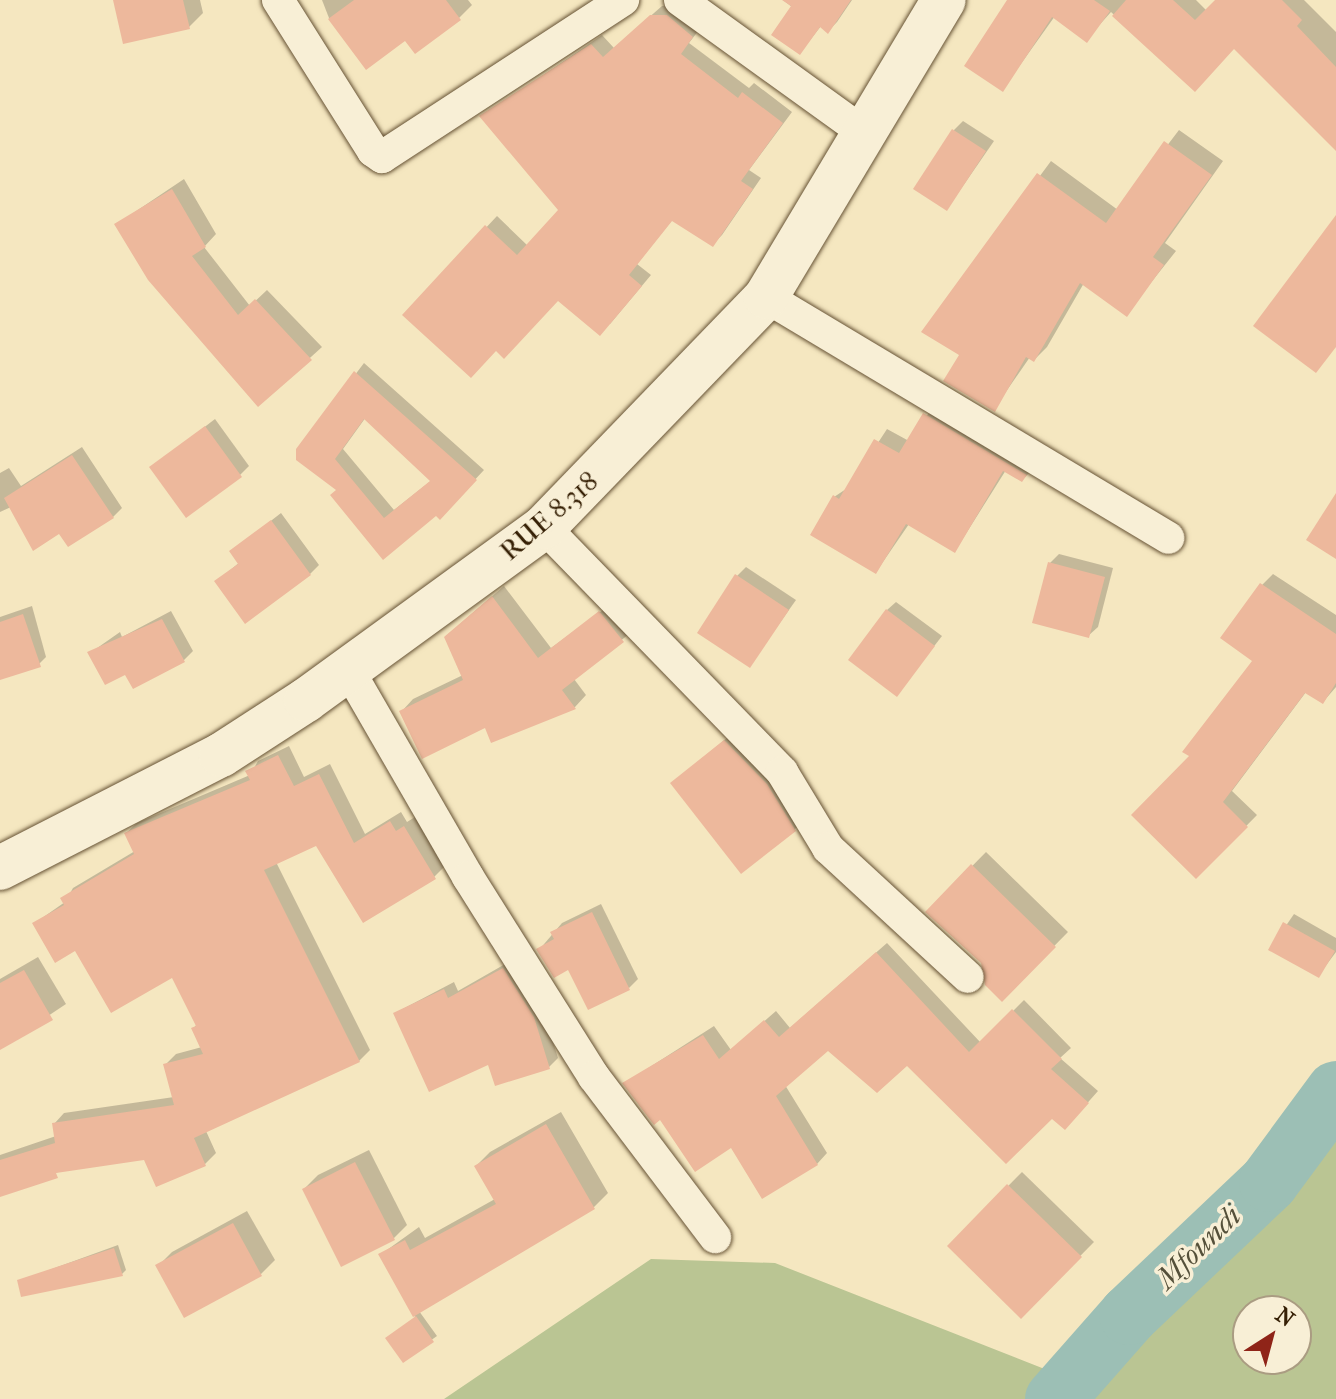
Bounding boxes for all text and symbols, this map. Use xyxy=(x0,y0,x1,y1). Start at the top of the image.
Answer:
street label: RUE 8.318 xyxy=(493,464,605,568)
water label: Mfoundi xyxy=(1149,1199,1249,1297)
north arrow xyxy=(1232,1295,1312,1375)
text: N xyxy=(1271,1302,1299,1333)

